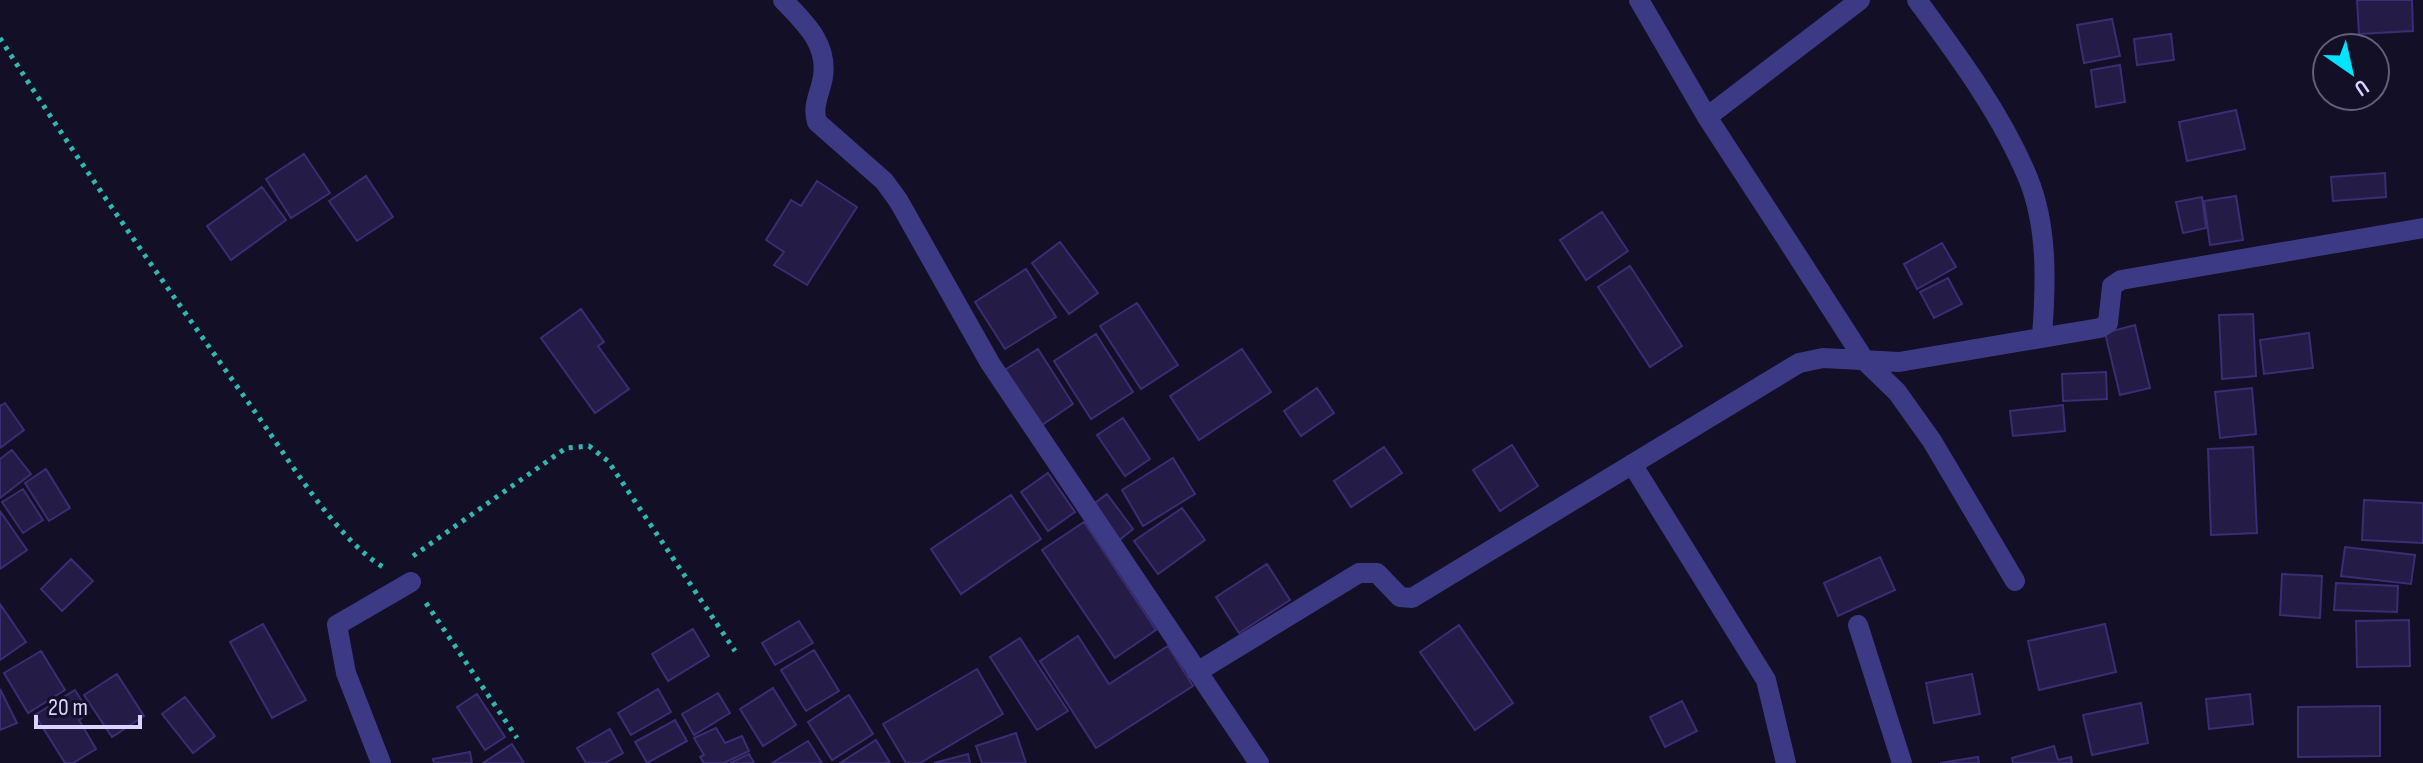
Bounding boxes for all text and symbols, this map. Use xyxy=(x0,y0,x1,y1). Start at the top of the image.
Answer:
north arrow xyxy=(2311,32,2391,112)
text: U xyxy=(2349,73,2374,102)
scale bar xyxy=(36,679,140,729)
text: 20 m xyxy=(48,693,88,722)

